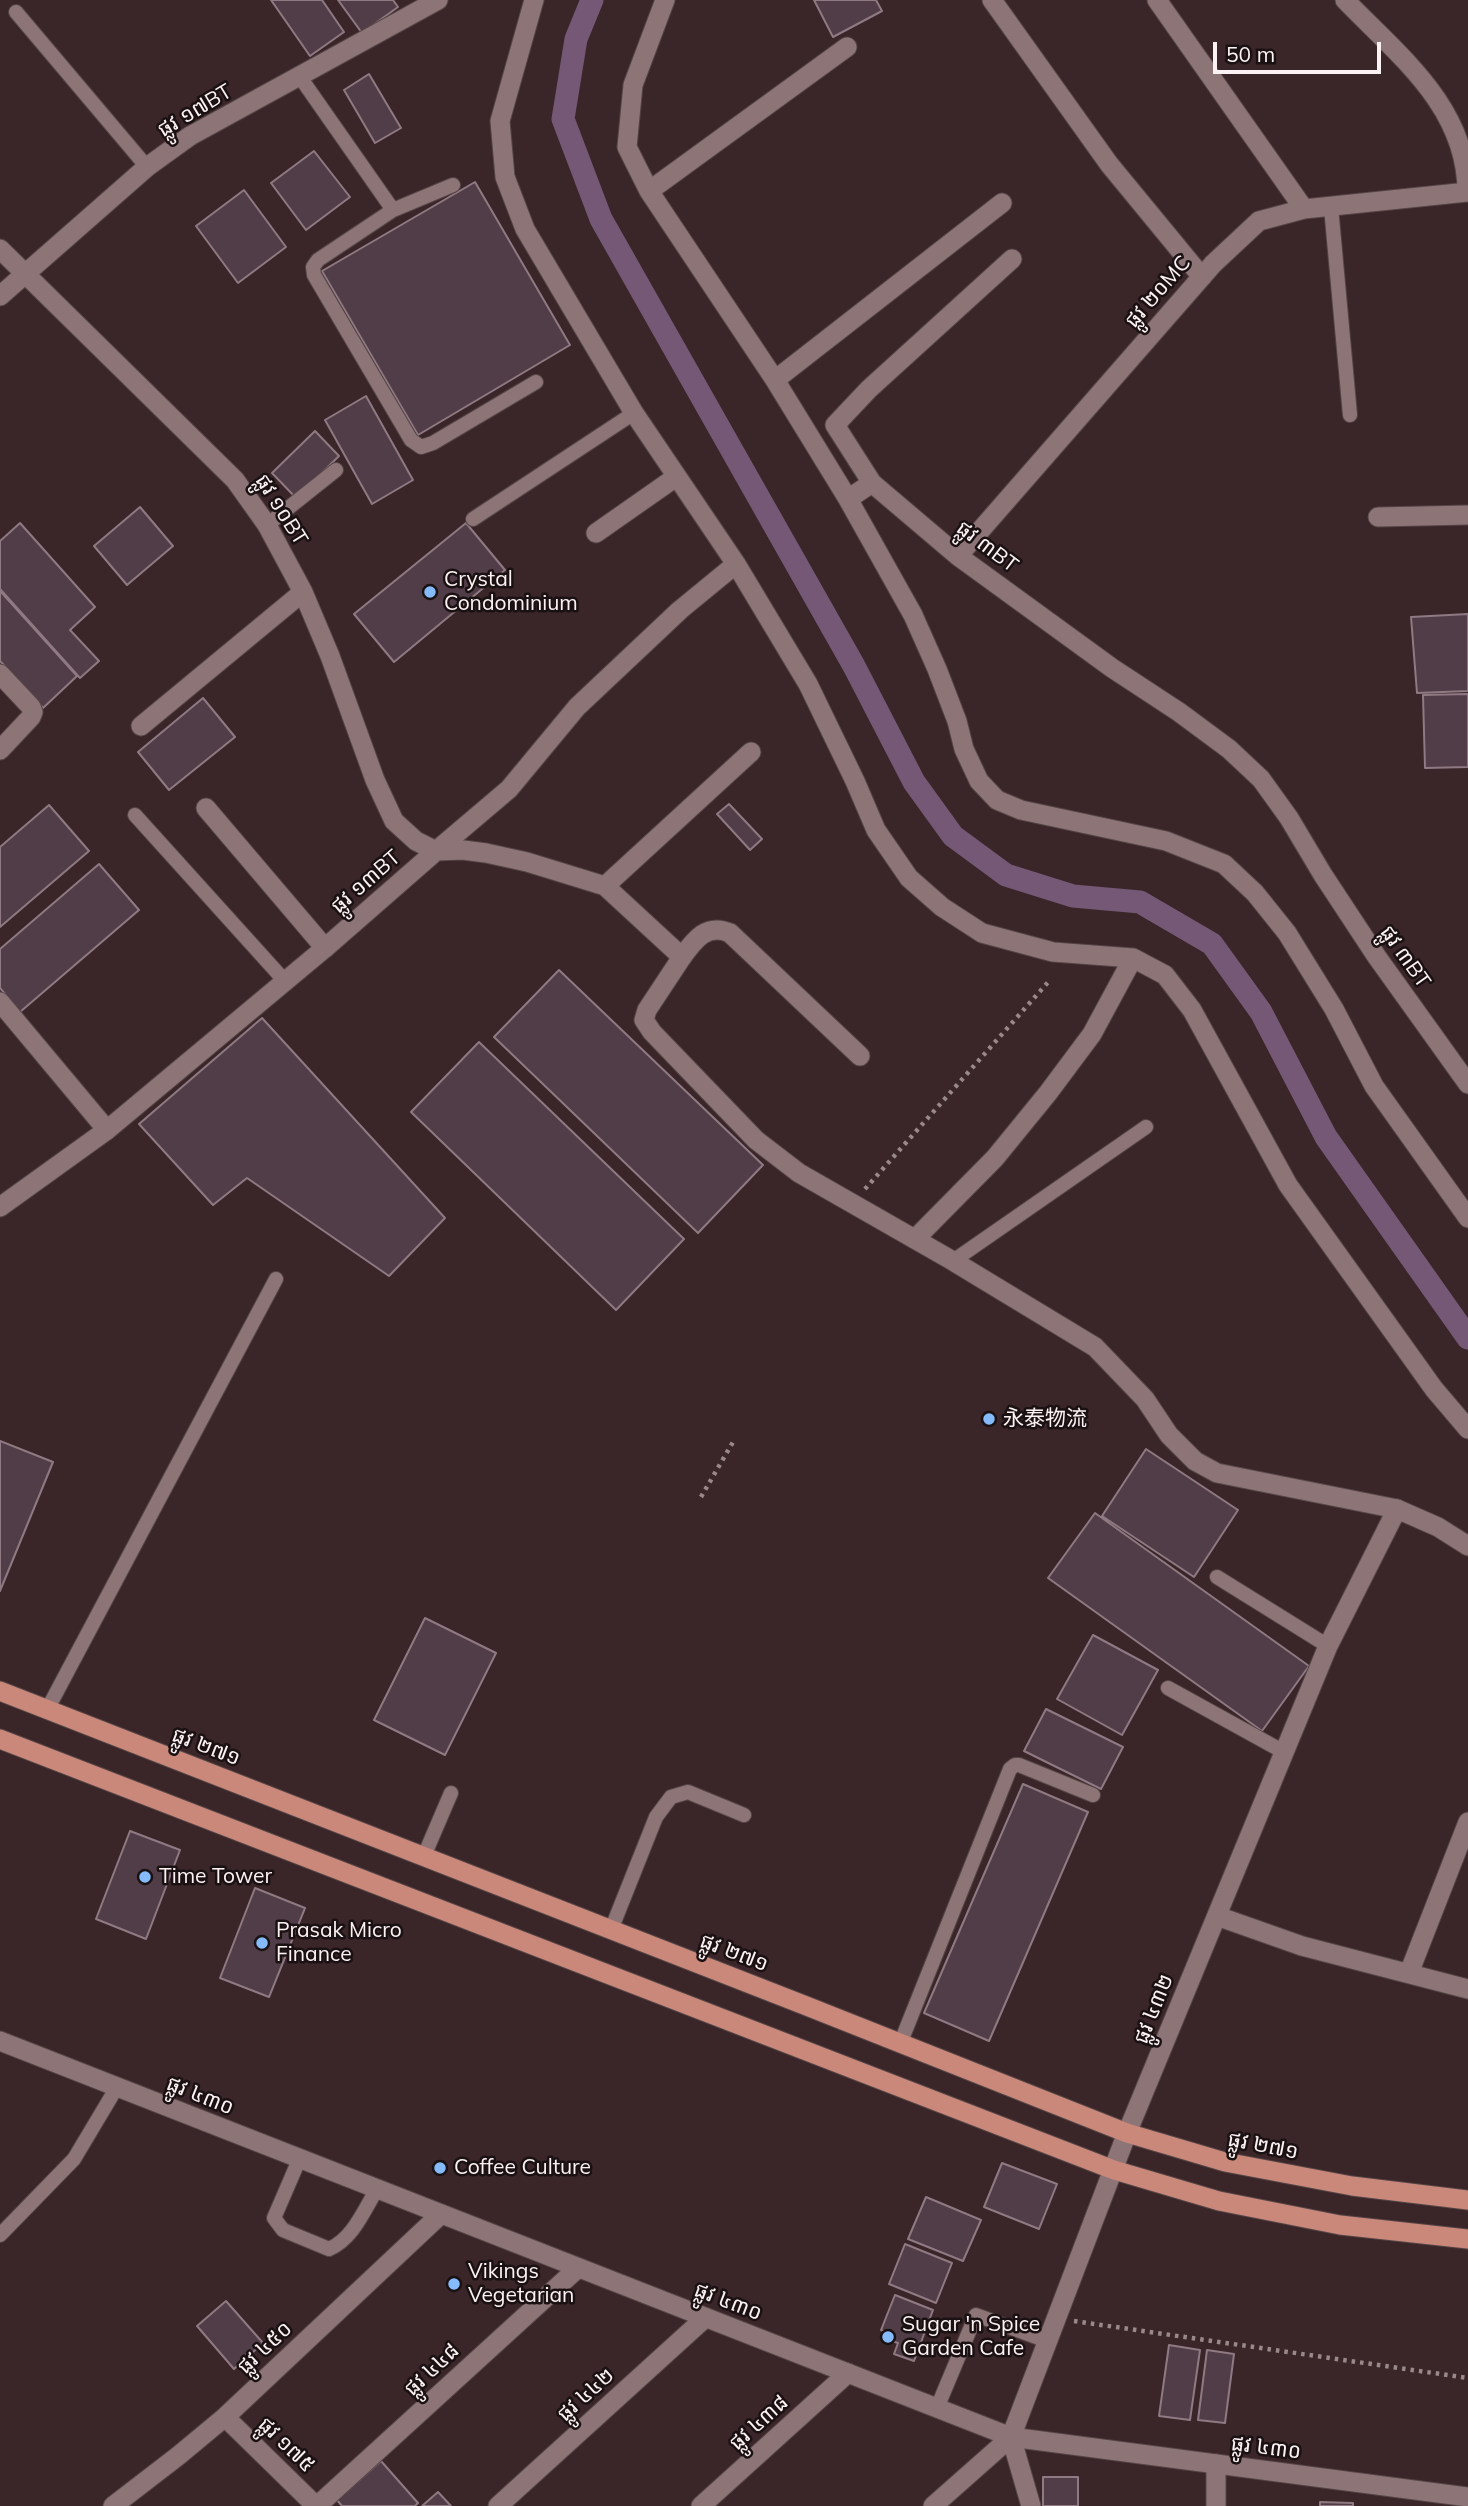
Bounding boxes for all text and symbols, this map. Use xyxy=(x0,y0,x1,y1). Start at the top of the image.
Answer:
scale bar xyxy=(1216,28,1384,72)
text: 50 m xyxy=(1226,41,1275,67)
street label: ផ្លូវ ១៧BT xyxy=(153,79,237,143)
street label: ផ្លូវ ២០MC xyxy=(1120,251,1196,333)
street label: ផ្លូវ ១០BT xyxy=(249,470,313,550)
street label: ផ្លូវ ៣BT xyxy=(951,516,1023,578)
place label: Crystal Condominium xyxy=(444,567,578,617)
marker: Crystal Condominium xyxy=(422,584,438,600)
street label: ផ្លូវ ១៣BT xyxy=(326,845,406,919)
street label: ផ្លូវ ៣BT xyxy=(1374,921,1436,993)
place label: 永泰物流 xyxy=(1003,1406,1087,1432)
marker: 永泰物流 xyxy=(981,1411,997,1427)
street label: ផ្លូវ ២៧១ xyxy=(168,1722,244,1772)
place label: Time Tower xyxy=(159,1864,272,1890)
marker: Time Tower xyxy=(137,1869,153,1885)
place label: Prasak Micro Finance xyxy=(276,1918,402,1968)
street label: ផ្លូវ ២៧១ xyxy=(696,1928,772,1978)
marker: Prasak Micro Finance xyxy=(254,1935,270,1951)
street label: ផ្លូវ ៤៣២ xyxy=(1129,1970,1179,2048)
street label: ផ្លូវ ៤៣០ xyxy=(163,2071,237,2121)
street label: ផ្លូវ ២៧១ xyxy=(1226,2127,1300,2165)
place label: Coffee Culture xyxy=(454,2155,591,2181)
marker: Coffee Culture xyxy=(432,2160,448,2176)
place label: Vikings Vegetarian xyxy=(468,2259,574,2309)
marker: Vikings Vegetarian xyxy=(446,2276,462,2292)
street label: ផ្លូវ ៤៣០ xyxy=(691,2278,765,2326)
place label: Sugar 'n Spice Garden Cafe xyxy=(902,2312,1040,2362)
street label: ផ្លូវ ៤៥០ xyxy=(232,2316,298,2380)
marker: Sugar 'n Spice Garden Cafe xyxy=(880,2329,896,2345)
street label: ផ្លូវ ៤៤៨ xyxy=(399,2338,465,2402)
street label: ផ្លូវ ៤៤២ xyxy=(552,2363,620,2427)
street label: ផ្លូវ ៤៣៨ xyxy=(724,2390,794,2456)
street label: ផ្លូវ ១៧៥ xyxy=(253,2412,319,2478)
street label: ផ្លូវ ៤៣០ xyxy=(1230,2431,1302,2465)

